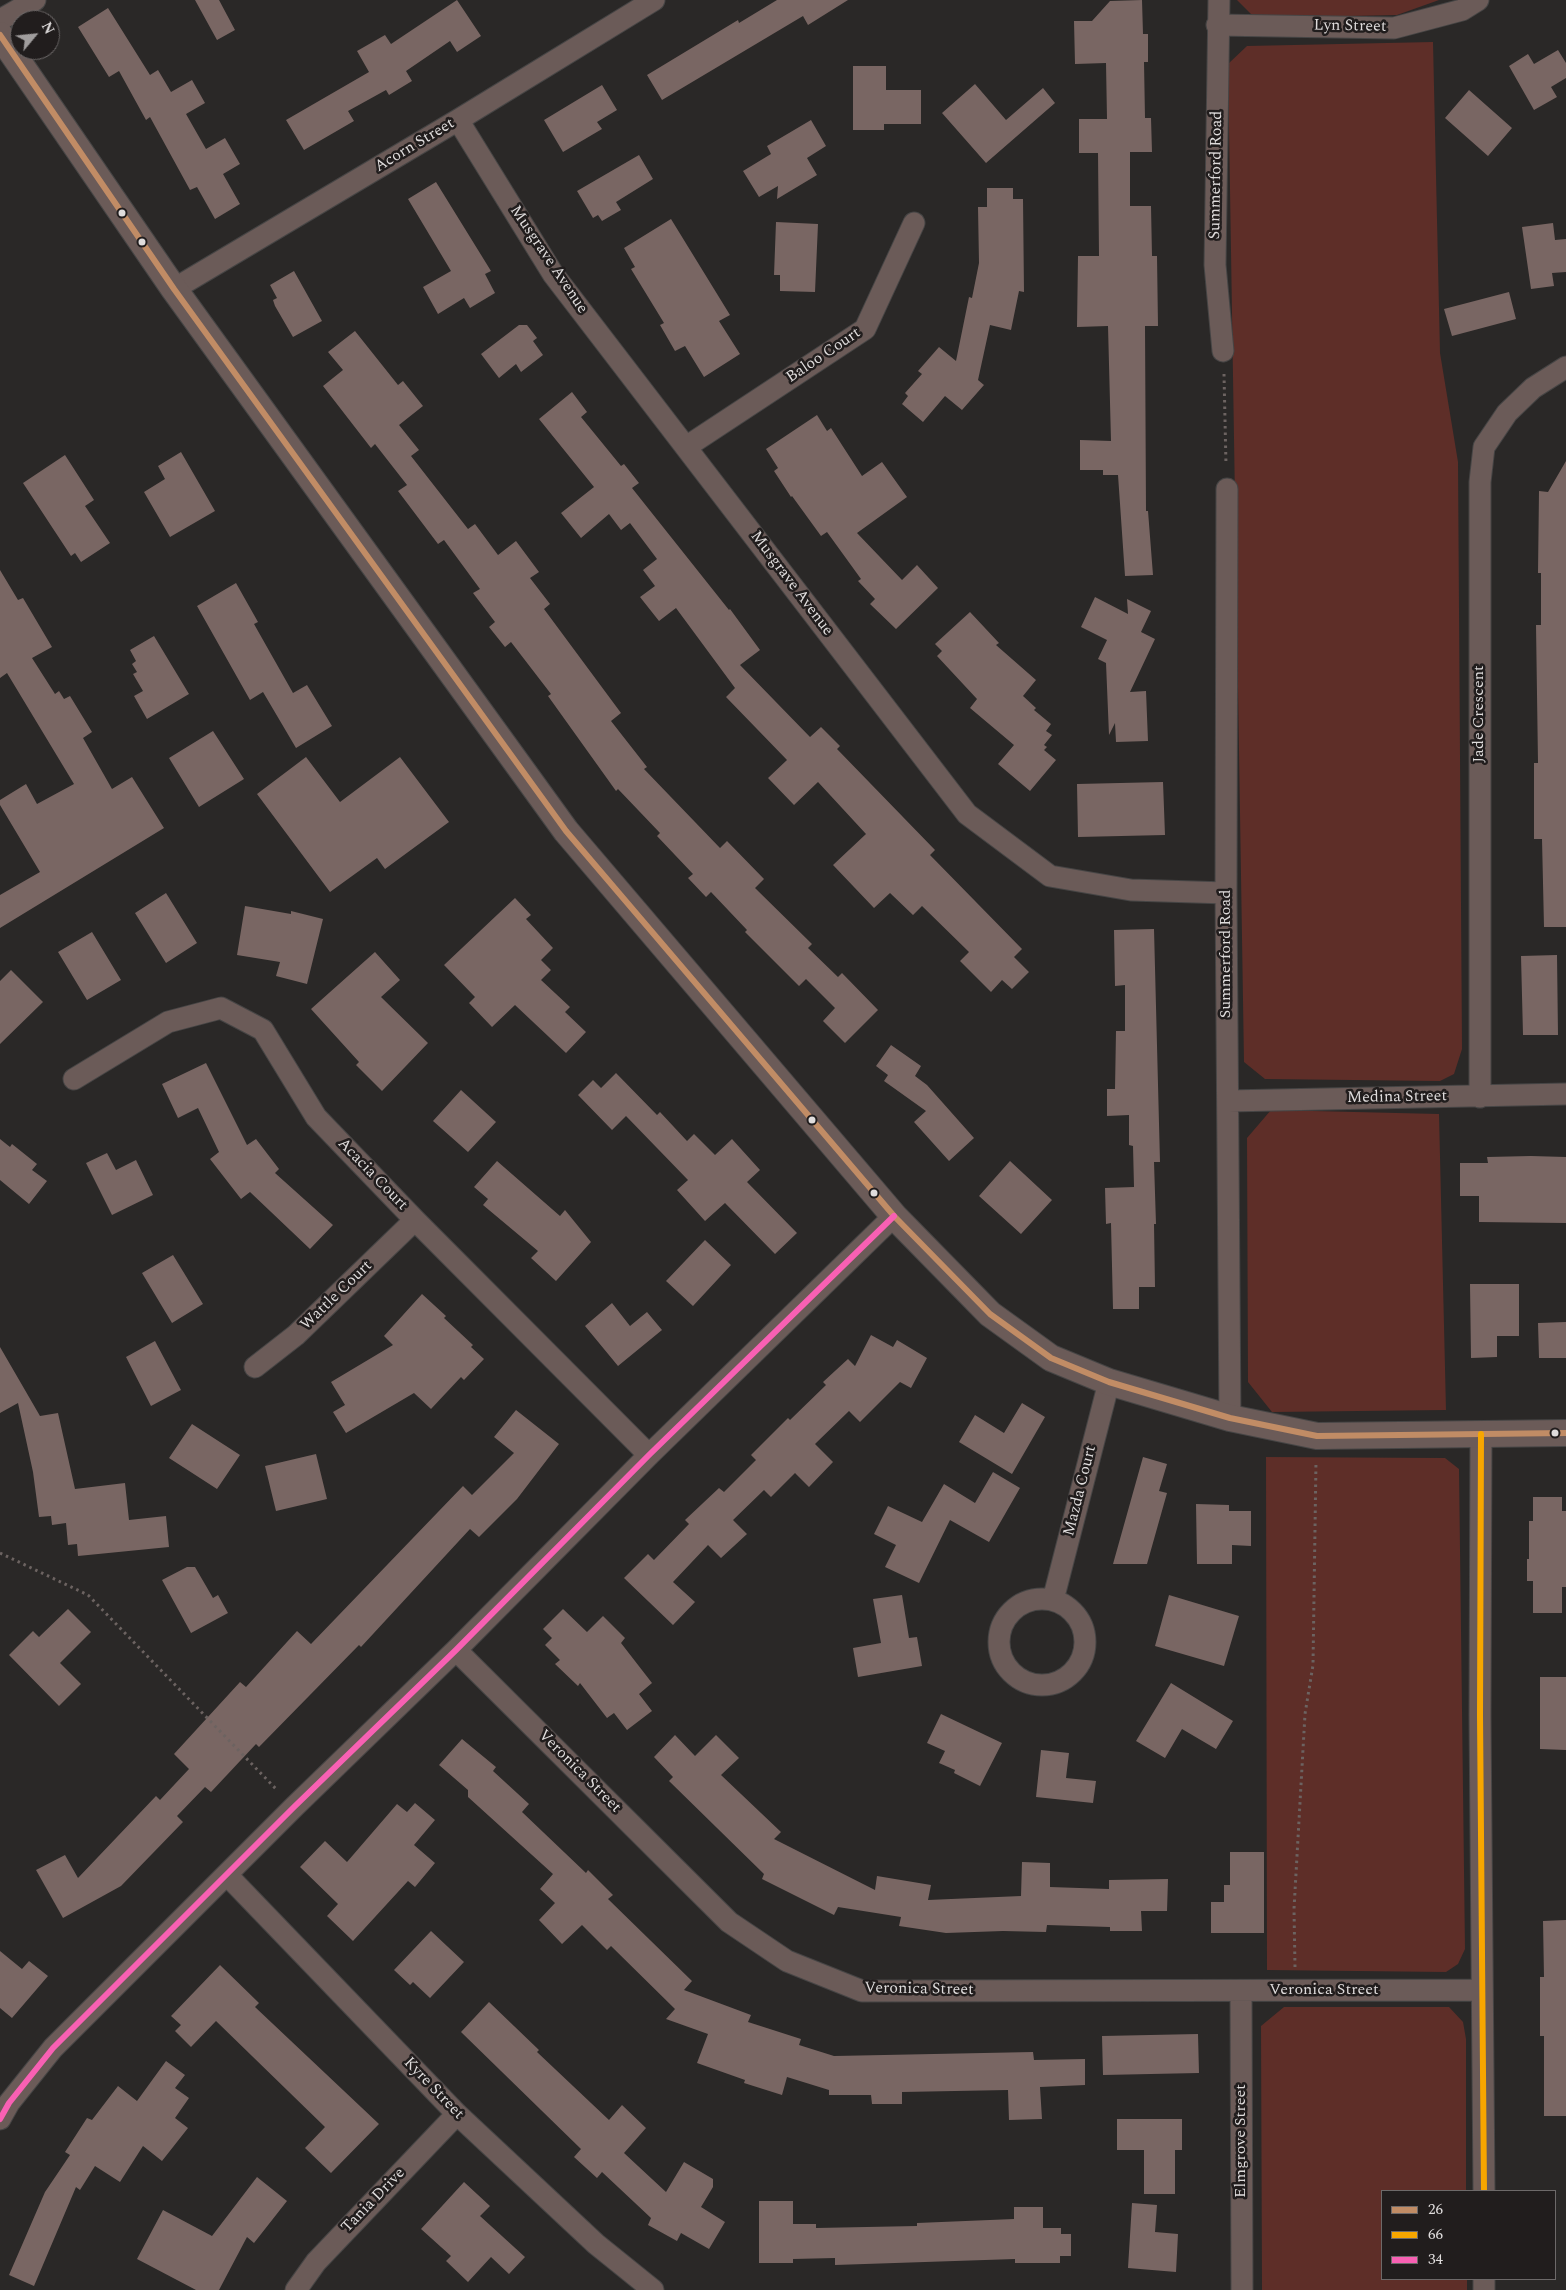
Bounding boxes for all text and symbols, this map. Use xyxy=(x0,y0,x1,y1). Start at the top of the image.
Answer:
north arrow xyxy=(10,10,60,60)
street label: Lyn Street xyxy=(1313,17,1387,37)
text: N xyxy=(36,18,60,38)
street label: Summerford Road xyxy=(1206,110,1228,240)
street label: Acorn Street xyxy=(372,115,458,177)
street label: Musgrave Avenue xyxy=(505,202,591,318)
unlabelled marker xyxy=(117,208,127,218)
unlabelled marker xyxy=(137,237,147,247)
street label: Baloo Court xyxy=(783,324,865,388)
street label: Musgrave Avenue xyxy=(745,528,837,640)
street label: Jade Crescent xyxy=(1470,665,1490,763)
street label: Summerford Road xyxy=(1217,890,1237,1018)
street label: Medina Street xyxy=(1347,1088,1447,1108)
unlabelled marker xyxy=(807,1115,817,1125)
street label: Acacia Court xyxy=(333,1135,411,1215)
unlabelled marker xyxy=(869,1188,879,1198)
street label: Wattle Court xyxy=(297,1257,377,1335)
unlabelled marker xyxy=(1550,1428,1560,1438)
street label: Mazda Court xyxy=(1060,1444,1102,1538)
street label: Veronica Street xyxy=(534,1727,624,1817)
street label: Veronica Street xyxy=(864,1979,974,2001)
street label: Veronica Street xyxy=(1269,1981,1379,2001)
street label: Kyre Street xyxy=(399,2054,467,2124)
street label: Elmgrove Street xyxy=(1232,2084,1252,2198)
street label: Tania Drive xyxy=(338,2164,410,2238)
legend xyxy=(1381,2190,1556,2280)
text: 26 xyxy=(1428,2198,1443,2221)
text: 66 xyxy=(1428,2223,1443,2246)
text: 34 xyxy=(1428,2248,1443,2271)

